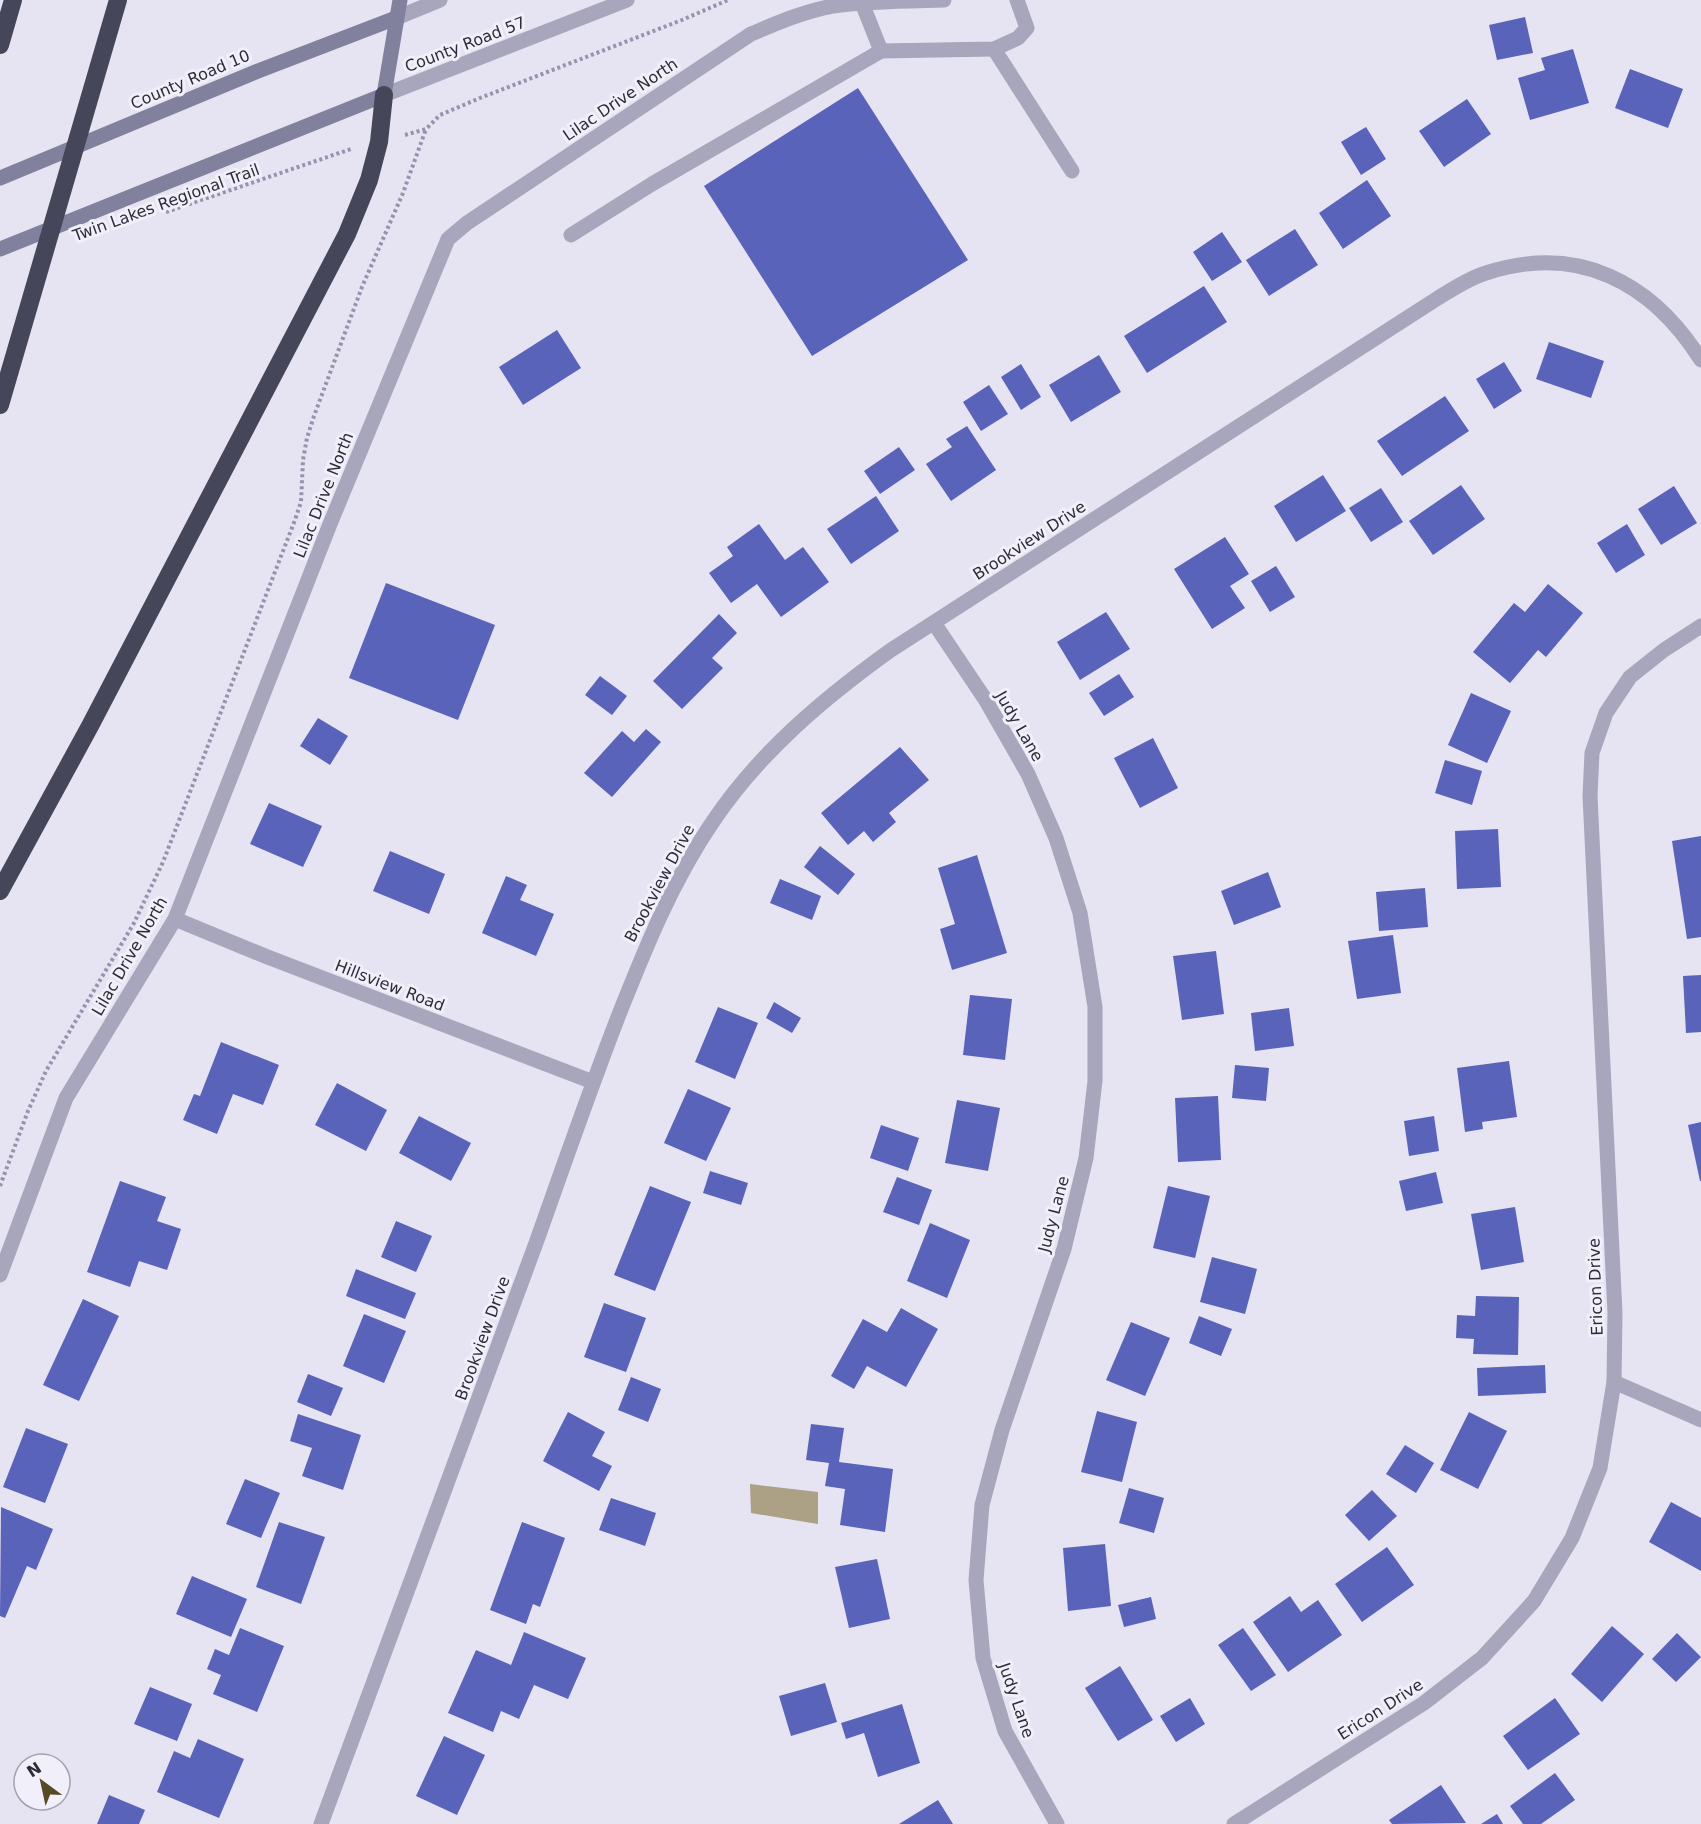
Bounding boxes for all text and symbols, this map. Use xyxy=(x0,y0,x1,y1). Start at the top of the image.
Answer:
street label: County Road 57 xyxy=(402,13,528,76)
street label: County Road 10 xyxy=(128,46,253,113)
street label: Lilac Drive North xyxy=(559,54,681,145)
street label: Twin Lakes Regional Trail xyxy=(69,160,262,245)
street label: Lilac Drive North xyxy=(290,430,357,561)
street label: Brookview Drive xyxy=(969,497,1089,584)
street label: Judy Lane xyxy=(991,687,1047,765)
street label: Brookview Drive xyxy=(620,821,698,945)
street label: Lilac Drive North xyxy=(88,893,171,1019)
street label: Hillsview Road xyxy=(332,956,447,1015)
street label: Judy Lane xyxy=(1034,1174,1073,1255)
street label: Ericon Drive xyxy=(1584,1238,1607,1336)
street label: Brookview Drive xyxy=(451,1274,514,1403)
street label: Judy Lane xyxy=(994,1659,1038,1740)
street label: Ericon Drive xyxy=(1334,1675,1426,1744)
north arrow xyxy=(12,1752,72,1812)
text: N xyxy=(23,1758,45,1781)

